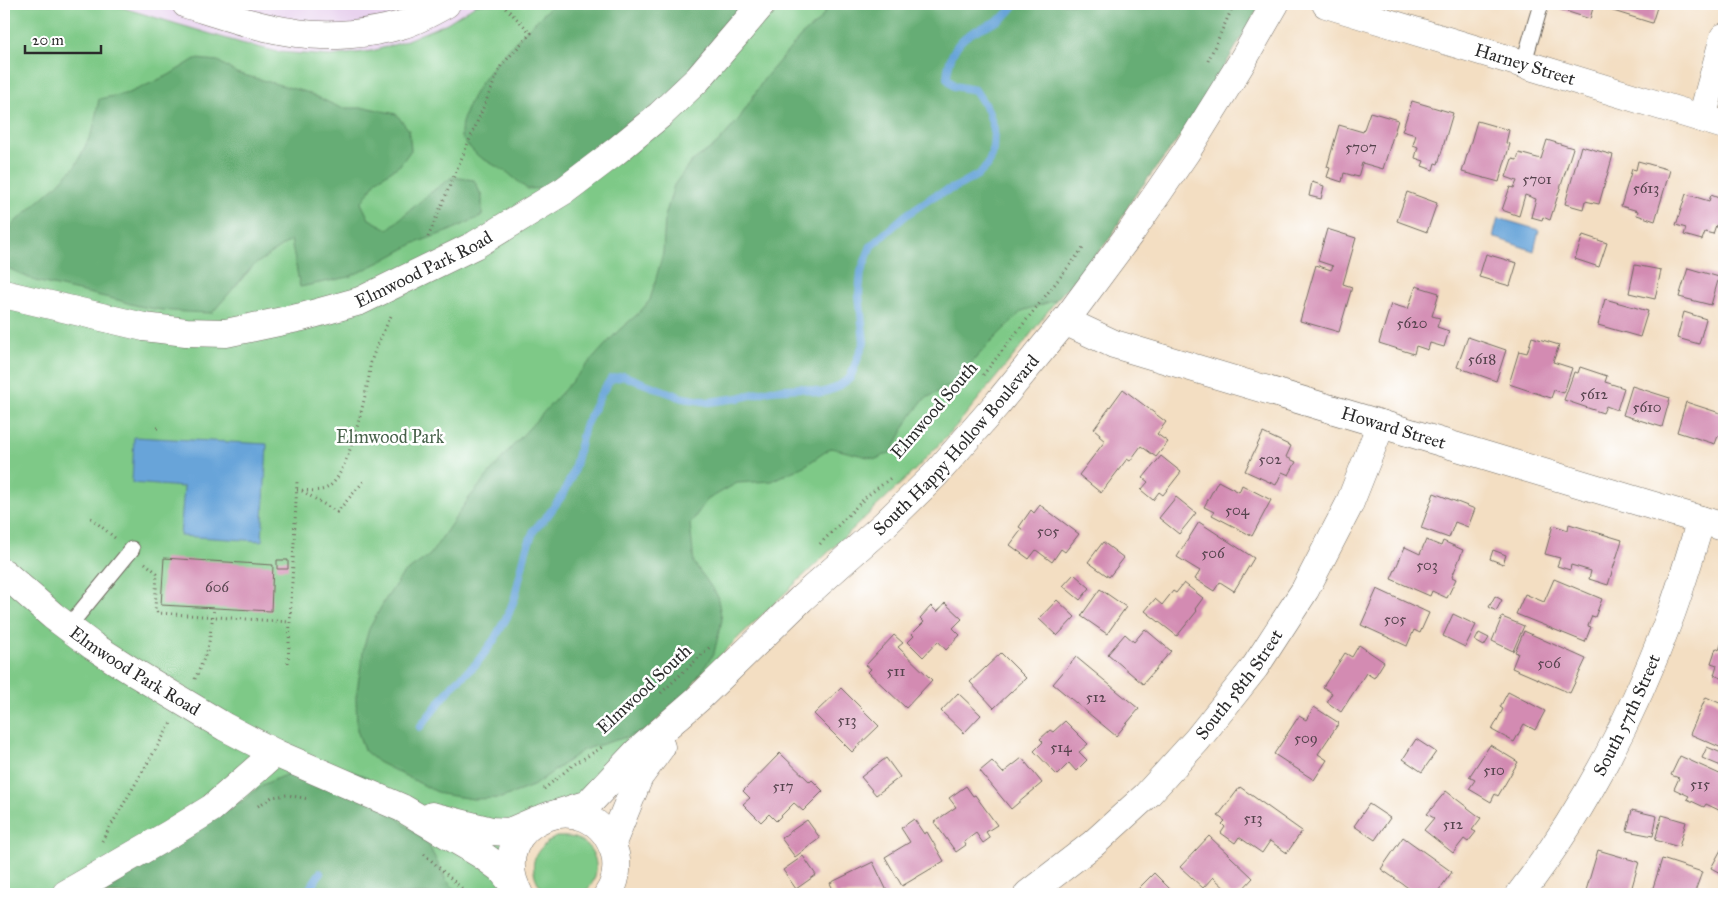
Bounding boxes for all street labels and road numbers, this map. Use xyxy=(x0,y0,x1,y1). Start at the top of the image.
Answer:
street label: Harney Street xyxy=(1472,39,1579,90)
street label: Elmwood Park Road xyxy=(351,226,496,313)
street label: South Happy Hollow Boulevard xyxy=(869,350,1044,540)
street label: Elmwood South xyxy=(886,357,982,463)
street label: Howard Street xyxy=(1339,402,1449,454)
street label: Elmwood Park Road xyxy=(65,621,204,721)
street label: South 58th Street xyxy=(1191,625,1288,744)
street label: Elmwood South xyxy=(592,640,696,738)
street label: South 57th Street xyxy=(1588,650,1665,780)

